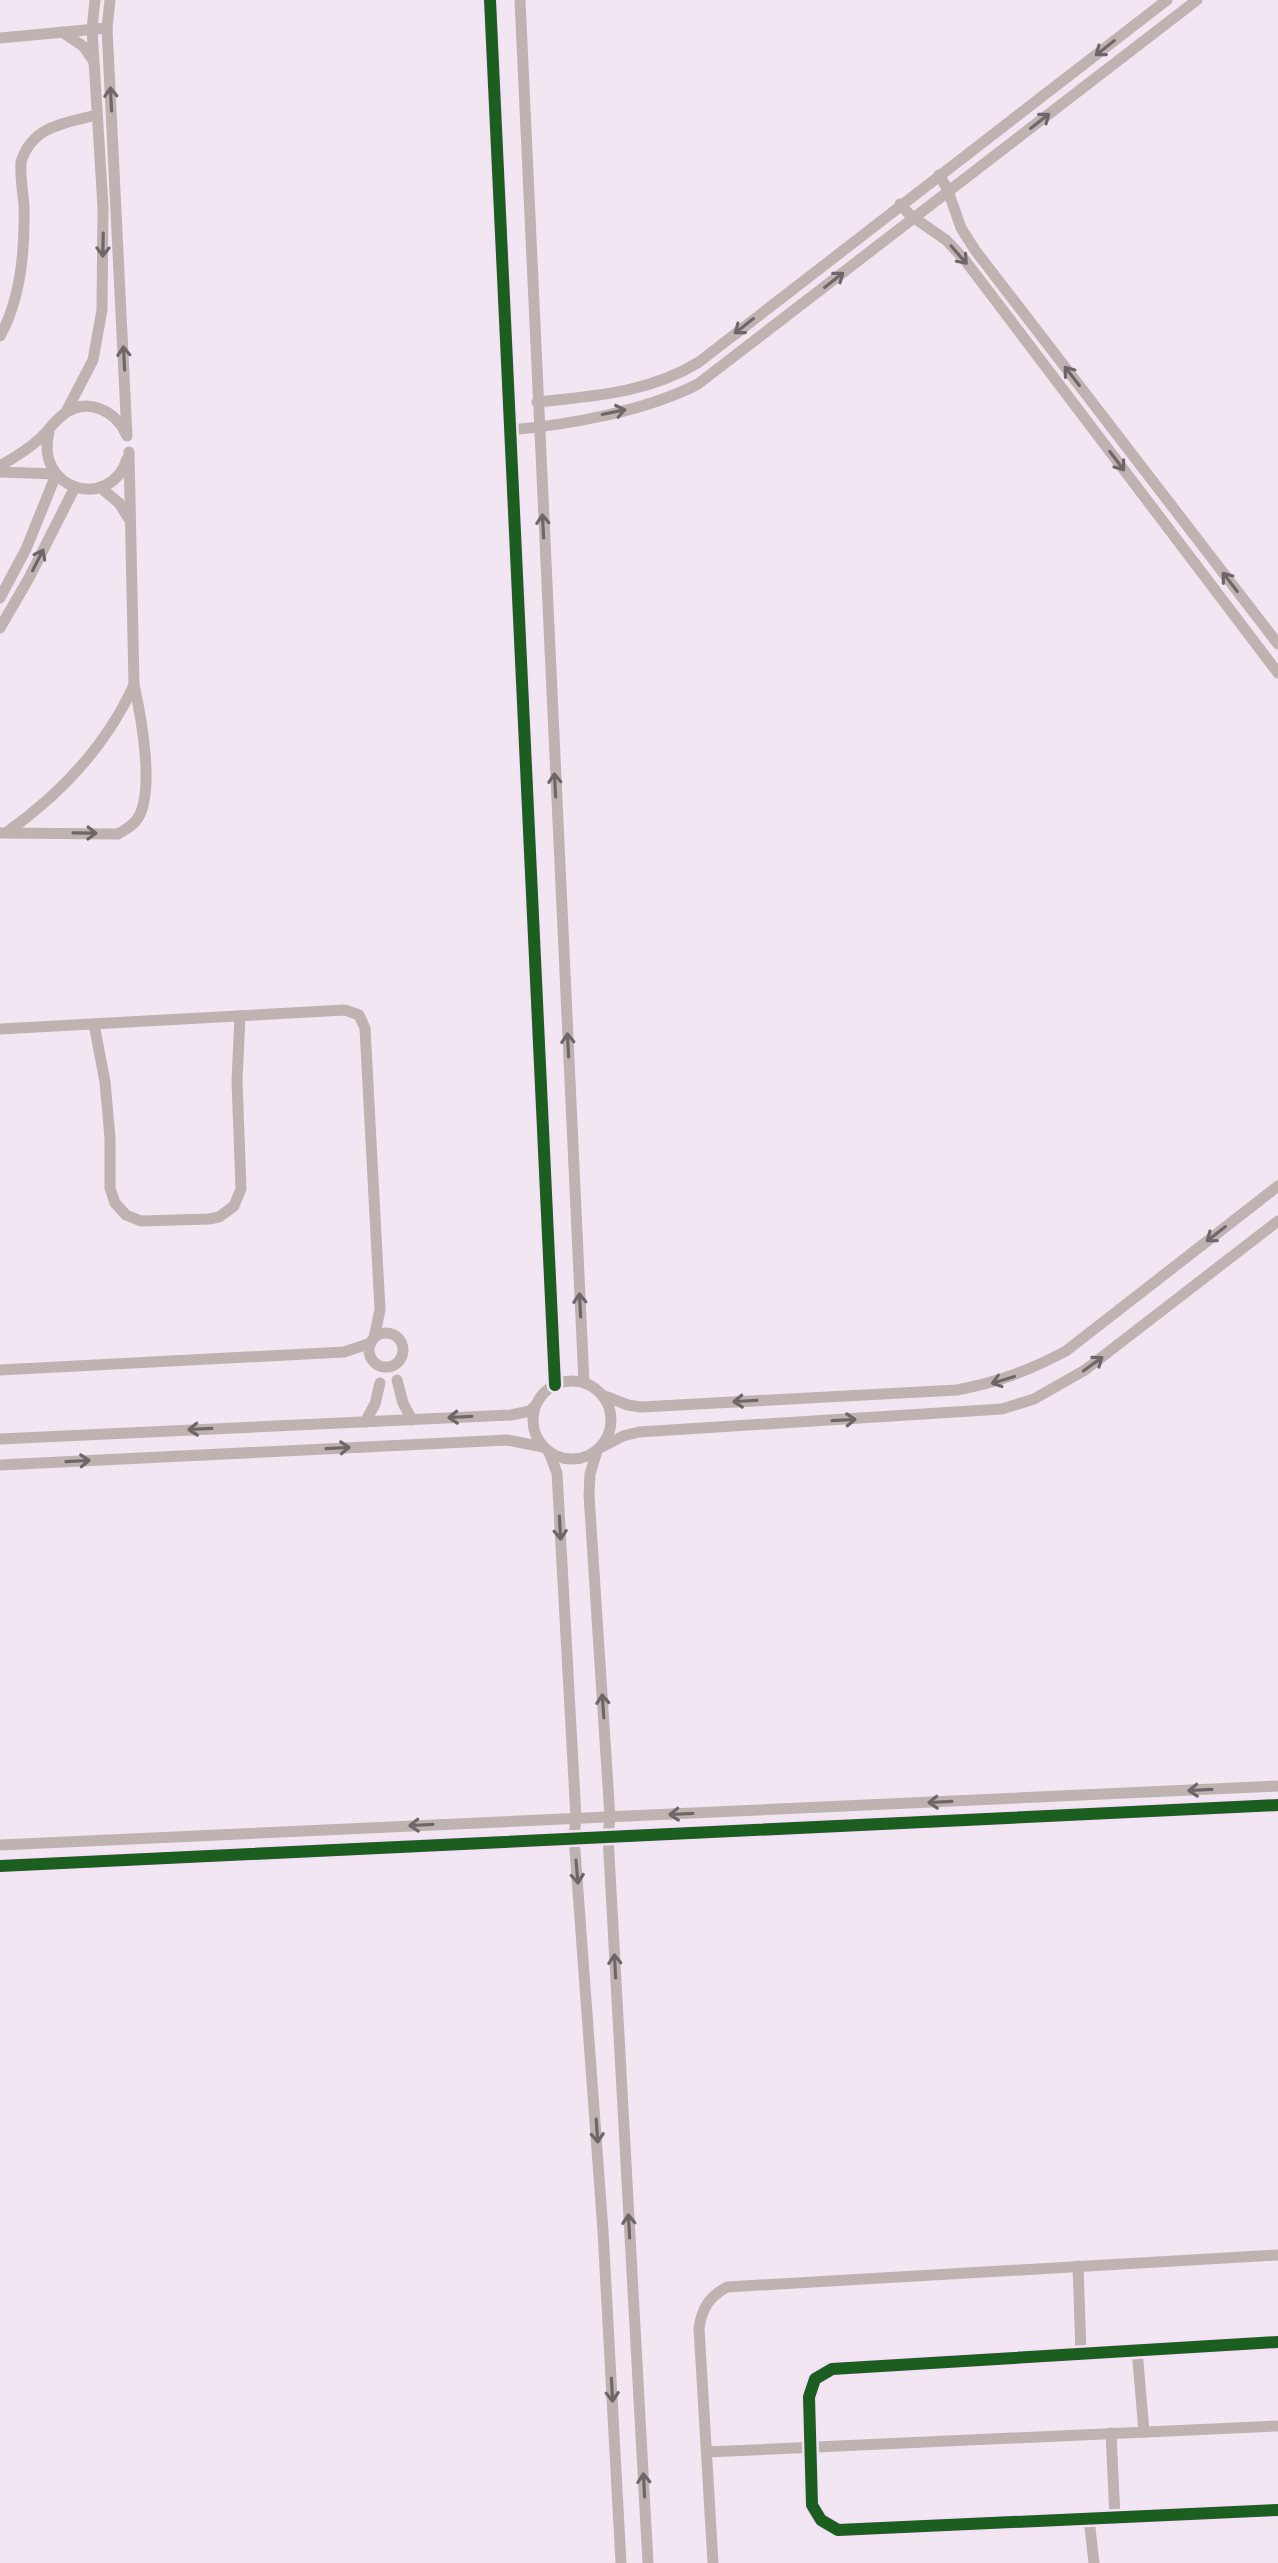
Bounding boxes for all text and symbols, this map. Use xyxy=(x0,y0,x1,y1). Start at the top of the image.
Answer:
one-way arrow xyxy=(1095,39,1116,56)
one-way arrow xyxy=(103,86,118,113)
one-way arrow xyxy=(1029,113,1050,130)
one-way arrow xyxy=(95,231,111,258)
one-way arrow xyxy=(949,244,967,264)
one-way arrow xyxy=(823,271,844,288)
one-way arrow xyxy=(734,318,755,335)
one-way arrow xyxy=(116,345,131,372)
one-way arrow xyxy=(1064,366,1081,387)
one-way arrow xyxy=(601,403,627,418)
one-way arrow xyxy=(1108,450,1125,471)
one-way arrow xyxy=(535,513,550,540)
one-way arrow xyxy=(31,549,47,573)
one-way arrow xyxy=(1222,572,1239,593)
one-way arrow xyxy=(548,772,563,799)
one-way arrow xyxy=(71,825,98,841)
one-way arrow xyxy=(560,1032,575,1059)
one-way arrow xyxy=(1206,1225,1228,1242)
one-way arrow xyxy=(572,1292,587,1319)
one-way arrow xyxy=(1081,1356,1103,1372)
one-way arrow xyxy=(991,1373,1016,1388)
one-way arrow xyxy=(732,1394,759,1409)
one-way arrow xyxy=(447,1410,474,1425)
one-way arrow xyxy=(830,1413,857,1428)
one-way arrow xyxy=(187,1422,214,1437)
one-way arrow xyxy=(324,1441,351,1456)
one-way arrow xyxy=(64,1453,91,1468)
one-way arrow xyxy=(553,1514,568,1541)
one-way arrow xyxy=(595,1693,610,1720)
one-way arrow xyxy=(1187,1783,1214,1798)
one-way arrow xyxy=(927,1794,954,1809)
one-way arrow xyxy=(668,1806,695,1821)
one-way arrow xyxy=(408,1817,435,1832)
one-way arrow xyxy=(570,1858,585,1885)
one-way arrow xyxy=(607,1953,622,1980)
one-way arrow xyxy=(590,2117,605,2144)
one-way arrow xyxy=(621,2213,636,2239)
one-way arrow xyxy=(605,2376,620,2403)
one-way arrow xyxy=(636,2472,651,2499)

